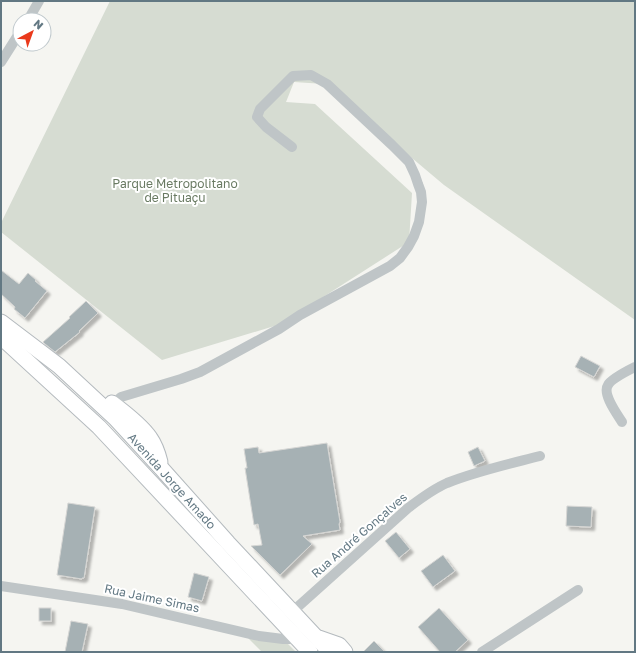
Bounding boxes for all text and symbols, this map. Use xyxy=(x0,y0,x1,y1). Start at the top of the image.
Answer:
north arrow xyxy=(12,12,52,52)
text: N xyxy=(31,16,46,32)
park label: Parque Metropolitano de Pituaçu xyxy=(112,176,238,205)
street label: Avenida Jorge Amado xyxy=(125,430,219,532)
street label: Rua André Gonçalves xyxy=(308,489,410,581)
street label: Rua Jaime Simas xyxy=(103,581,201,615)

